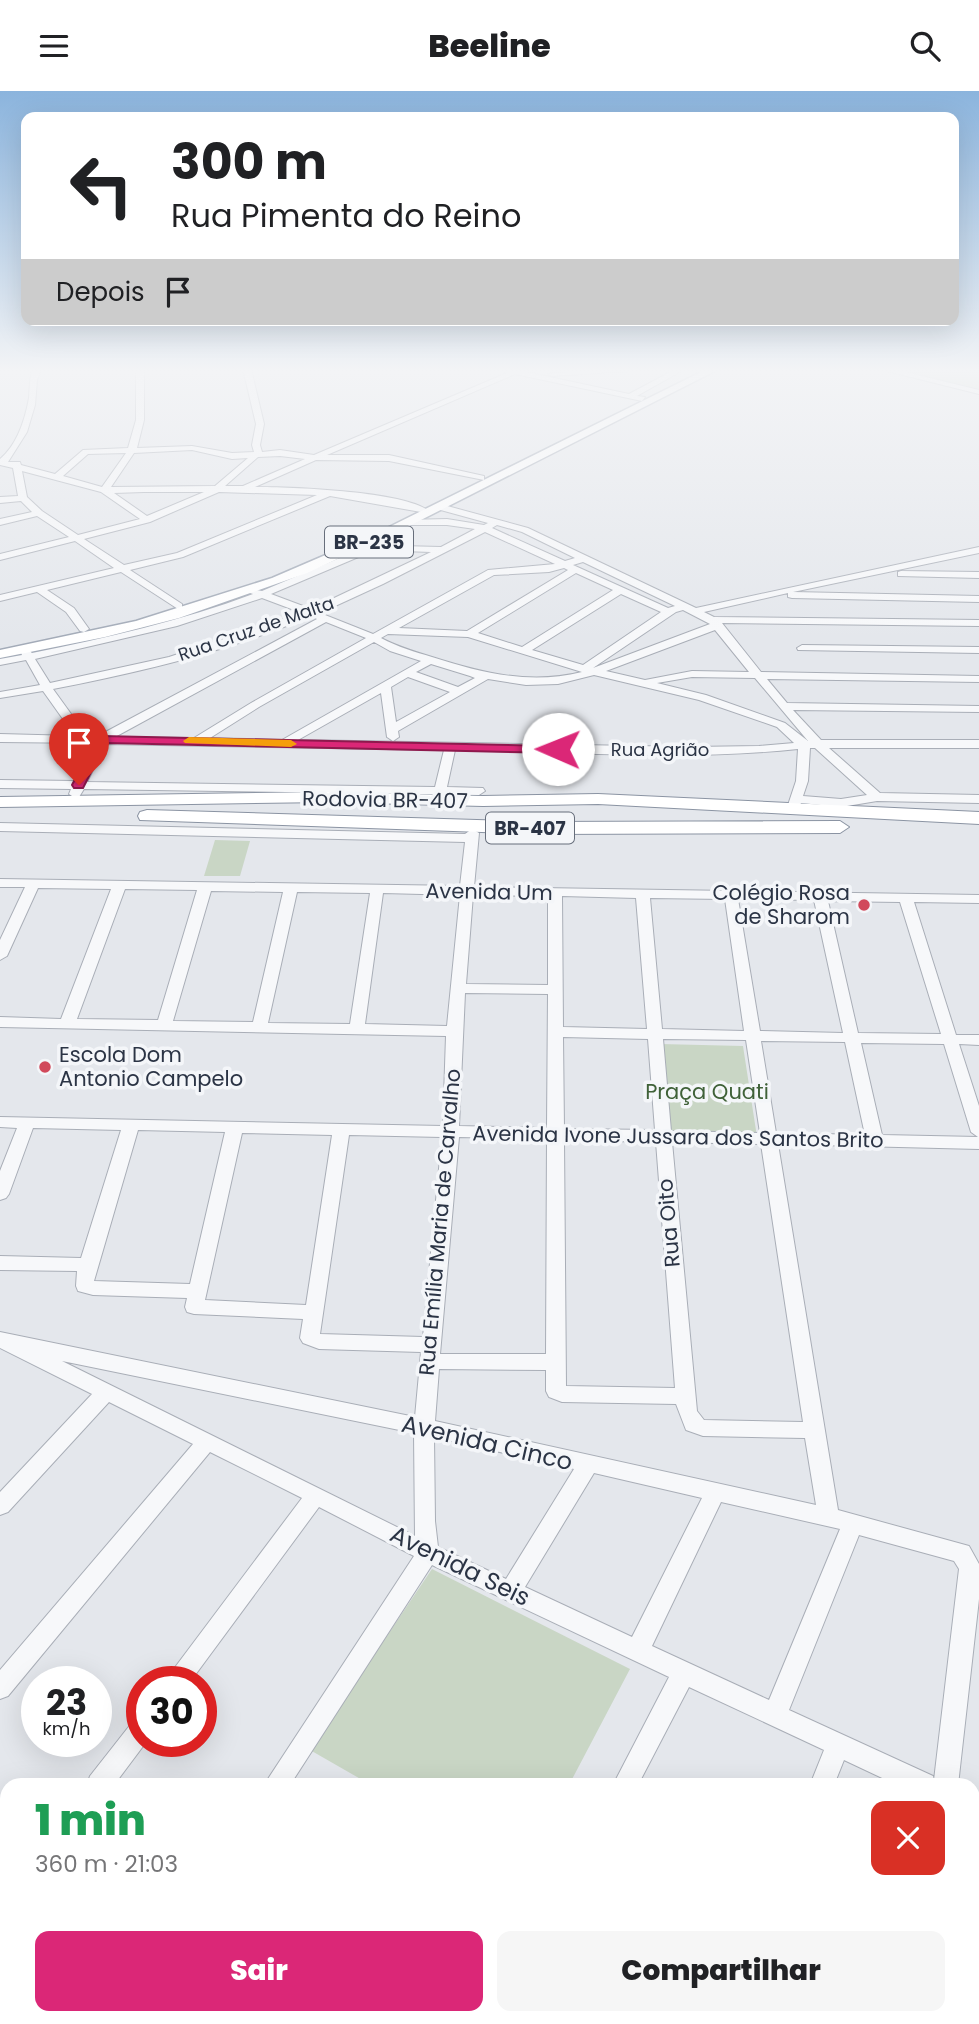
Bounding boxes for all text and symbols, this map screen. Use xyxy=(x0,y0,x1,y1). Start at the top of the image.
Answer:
text: Beeline xyxy=(428,23,551,68)
icon: menu xyxy=(35,27,73,65)
icon: search xyxy=(906,27,944,65)
text: 300 m xyxy=(171,128,327,196)
icon: left xyxy=(56,140,147,231)
text: Rua Pimenta do Reino xyxy=(171,193,521,238)
icon: arrive xyxy=(159,273,197,311)
text: Depois xyxy=(56,274,145,310)
road number: BR-235 xyxy=(325,527,413,557)
street label: Rua Cruz de Malta xyxy=(174,590,337,667)
position arrow xyxy=(521,712,595,786)
pin xyxy=(49,713,109,785)
icon: arrive xyxy=(60,724,98,762)
street label: Rua Agrião xyxy=(611,737,709,762)
street label: Rodovia BR-407 xyxy=(302,784,468,815)
road number: BR-407 xyxy=(486,813,574,843)
street label: Avenida Um xyxy=(425,876,553,907)
place label: Colégio Rosa de Sharom xyxy=(712,878,850,931)
marker: Colégio Rosa de Sharom xyxy=(856,897,872,913)
place label: Escola Dom Antonio Campelo xyxy=(59,1040,243,1093)
marker: Escola Dom Antonio Campelo xyxy=(37,1059,53,1075)
street label: Rua Emília Maria de Carvalho xyxy=(412,1067,467,1377)
park label: Praça Quati xyxy=(645,1077,769,1106)
street label: Avenida Ivone Jussara dos Santos Brito xyxy=(472,1118,884,1155)
street label: Rua Oito xyxy=(650,1178,687,1269)
street label: Avenida Cinco xyxy=(398,1407,576,1478)
street label: Avenida Seis xyxy=(385,1517,536,1614)
speed limit sign: 30 xyxy=(126,1666,217,1757)
text: 23 xyxy=(46,1678,87,1727)
text: km/h xyxy=(43,1716,90,1741)
text: 1 min xyxy=(35,1791,146,1850)
button: close xyxy=(871,1801,945,1875)
text: 360 m · 21:03 xyxy=(35,1848,178,1880)
button: Sair xyxy=(35,1931,483,2011)
button: Compartilhar xyxy=(497,1931,945,2011)

